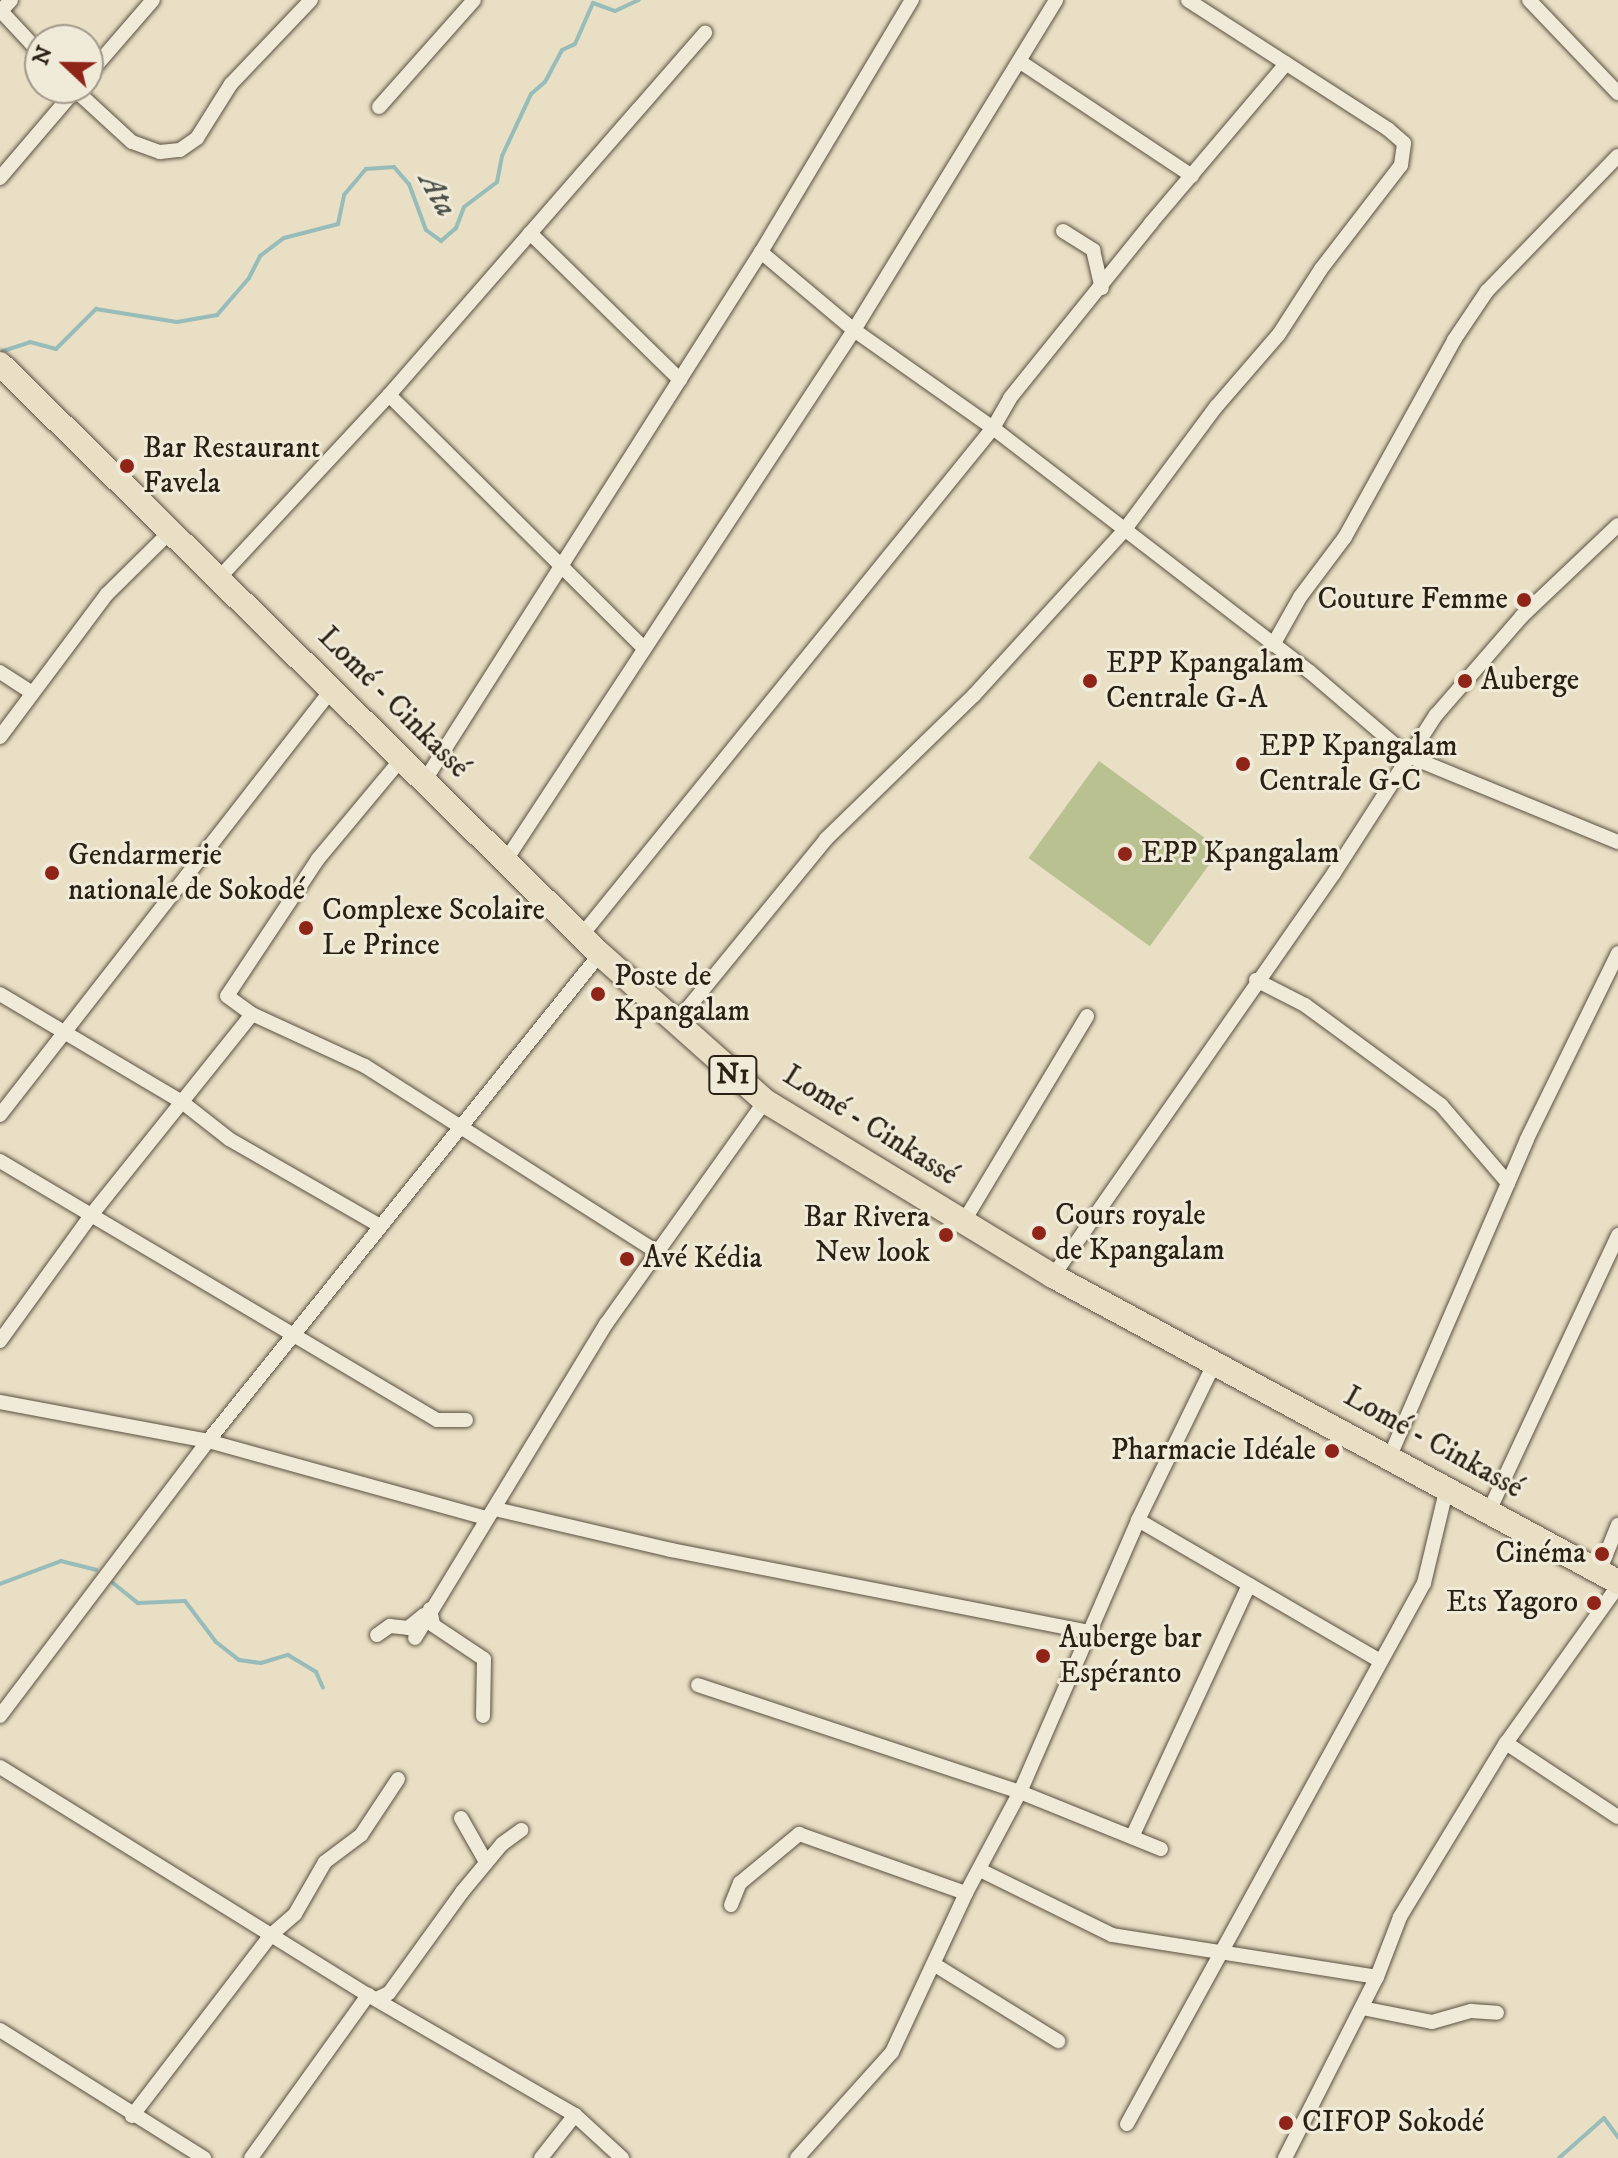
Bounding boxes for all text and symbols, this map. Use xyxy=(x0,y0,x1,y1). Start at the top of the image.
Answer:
north arrow xyxy=(24,24,104,104)
text: N xyxy=(27,42,59,69)
water label: Ata xyxy=(409,166,465,224)
place label: Bar Restaurant Favela xyxy=(143,431,320,502)
marker: Bar Restaurant Favela xyxy=(118,457,136,475)
place label: Couture Femme xyxy=(1317,582,1508,618)
marker: Couture Femme xyxy=(1515,591,1533,609)
street label: Lomé - Cinkassé xyxy=(310,620,476,786)
place label: EPP Kpangalam Centrale G-A xyxy=(1106,646,1305,716)
place label: Auberge xyxy=(1481,663,1579,699)
marker: EPP Kpangalam Centrale G-A xyxy=(1081,672,1099,690)
marker: Auberge xyxy=(1456,672,1474,690)
place label: EPP Kpangalam Centrale G-C xyxy=(1259,729,1458,800)
marker: EPP Kpangalam Centrale G-C xyxy=(1234,755,1252,773)
place label: EPP Kpangalam xyxy=(1141,836,1340,872)
place label: Gendarmerie nationale de Sokodé xyxy=(68,838,305,908)
marker: EPP Kpangalam xyxy=(1116,845,1134,863)
marker: Gendarmerie nationale de Sokodé xyxy=(43,864,61,882)
place label: Complexe Scolaire Le Prince xyxy=(322,893,545,964)
marker: Complexe Scolaire Le Prince xyxy=(297,919,315,937)
place label: Poste de Kpangalam xyxy=(614,959,750,1030)
marker: Poste de Kpangalam xyxy=(589,985,607,1003)
road number: N1 xyxy=(707,1051,759,1099)
street label: Lomé - Cinkassé xyxy=(776,1058,964,1194)
place label: Cours royale de Kpangalam xyxy=(1055,1198,1225,1268)
place label: Bar Rivera New look xyxy=(804,1200,930,1270)
marker: Cours royale de Kpangalam xyxy=(1030,1224,1048,1242)
marker: Bar Rivera New look xyxy=(937,1226,955,1244)
place label: Avé Kédia xyxy=(643,1241,762,1277)
marker: Avé Kédia xyxy=(618,1250,636,1268)
street label: Lomé - Cinkassé xyxy=(1337,1379,1529,1507)
place label: Pharmacie Idéale xyxy=(1111,1433,1316,1469)
marker: Pharmacie Idéale xyxy=(1323,1442,1341,1460)
place label: Cinéma xyxy=(1495,1536,1586,1572)
marker: Cinéma xyxy=(1593,1545,1611,1563)
place label: Ets Yagoro xyxy=(1446,1585,1578,1621)
marker: Ets Yagoro xyxy=(1585,1594,1603,1612)
place label: Auberge bar Espéranto xyxy=(1059,1621,1202,1692)
marker: Auberge bar Espéranto xyxy=(1034,1647,1052,1665)
place label: CIFOP Sokodé xyxy=(1302,2105,1484,2141)
marker: CIFOP Sokodé xyxy=(1277,2114,1295,2132)

